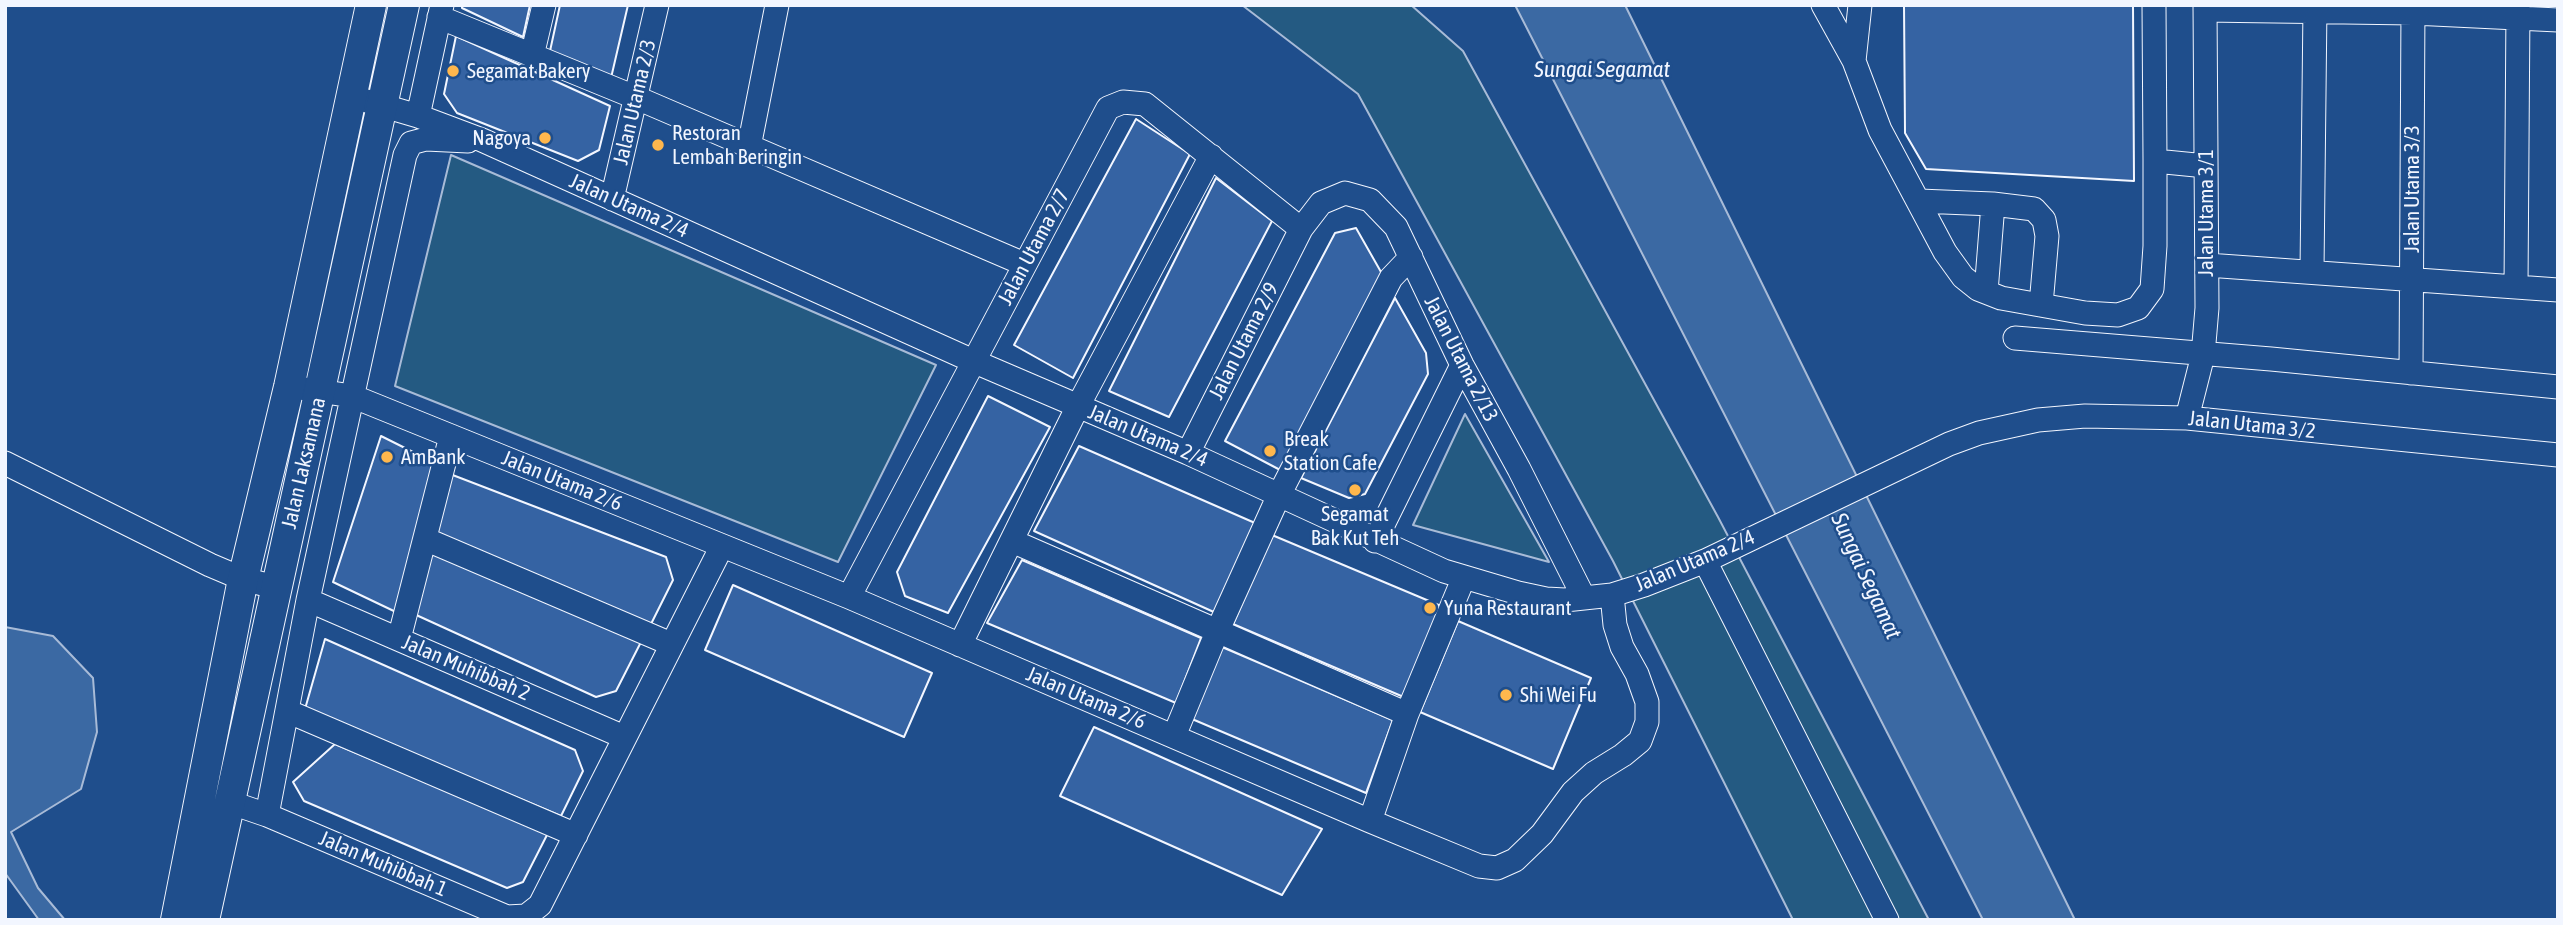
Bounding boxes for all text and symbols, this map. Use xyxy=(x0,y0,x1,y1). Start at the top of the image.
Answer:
street label: Jalan Utama 2/3 xyxy=(608,37,662,167)
water label: Sungai Segamat xyxy=(1534,56,1670,84)
place label: Segamat Bakery xyxy=(467,58,590,84)
marker: Segamat Bakery xyxy=(445,63,461,79)
place label: Restoran Lembah Beringin xyxy=(672,120,802,170)
place label: Nagoya xyxy=(472,125,531,151)
street label: Jalan Utama 3/3 xyxy=(2399,125,2425,253)
marker: Nagoya xyxy=(537,130,553,146)
marker: Restoran Lembah Beringin xyxy=(650,137,666,153)
street label: Jalan Utama 3/1 xyxy=(2193,149,2219,277)
street label: Jalan Utama 2/4 xyxy=(566,169,692,243)
street label: Jalan Utama 2/7 xyxy=(993,185,1075,309)
street label: Jalan Utama 2/9 xyxy=(1204,278,1284,404)
street label: Jalan Utama 2/13 xyxy=(1419,292,1503,426)
street label: Jalan Laksamana xyxy=(277,395,331,531)
street label: Jalan Utama 2/4 xyxy=(1084,399,1212,473)
street label: Jalan Utama 3/2 xyxy=(2187,406,2317,444)
place label: Break Station Cafe xyxy=(1284,426,1377,476)
marker: Break Station Cafe xyxy=(1262,443,1278,459)
place label: AmBank xyxy=(401,444,466,470)
street label: Jalan Utama 2/6 xyxy=(498,445,626,517)
marker: AmBank xyxy=(379,449,395,465)
marker: Segamat Bak Kut Teh xyxy=(1347,482,1363,498)
place label: Segamat Bak Kut Teh xyxy=(1311,501,1399,551)
water label: Sungai Segamat xyxy=(1825,509,1907,643)
street label: Jalan Utama 2/4 xyxy=(1631,524,1759,598)
place label: Yuna Restaurant xyxy=(1444,595,1571,621)
marker: Yuna Restaurant xyxy=(1422,600,1438,616)
street label: Jalan Muhibbah 2 xyxy=(398,630,534,706)
street label: Jalan Utama 2/6 xyxy=(1022,661,1150,735)
place label: Shi Wei Fu xyxy=(1520,682,1597,708)
marker: Shi Wei Fu xyxy=(1498,687,1514,703)
street label: Jalan Muhibbah 1 xyxy=(315,826,451,902)

